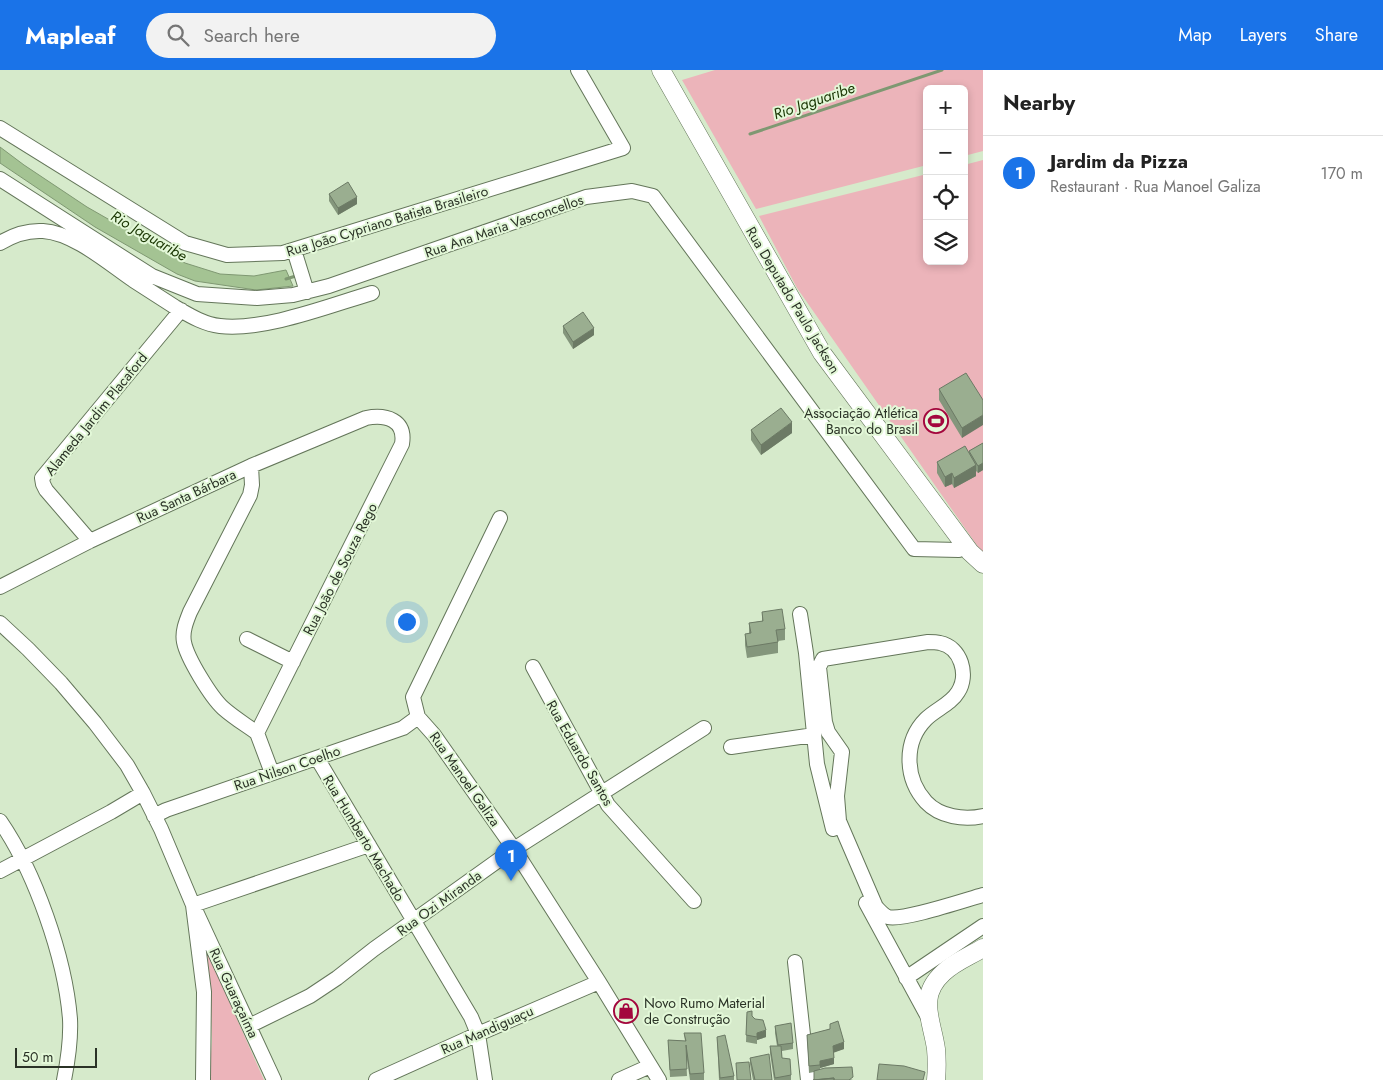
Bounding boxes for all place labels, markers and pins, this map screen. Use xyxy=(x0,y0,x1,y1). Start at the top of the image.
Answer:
place label: Associação Atlética Banco do Brasil xyxy=(804,403,918,439)
sports icon: Associação Atlética Banco do Brasil xyxy=(923,408,949,434)
pin: 1 xyxy=(495,840,527,881)
place label: Novo Rumo Material de Construção xyxy=(644,993,765,1029)
shop icon: Novo Rumo Material de Construção xyxy=(613,998,639,1024)

